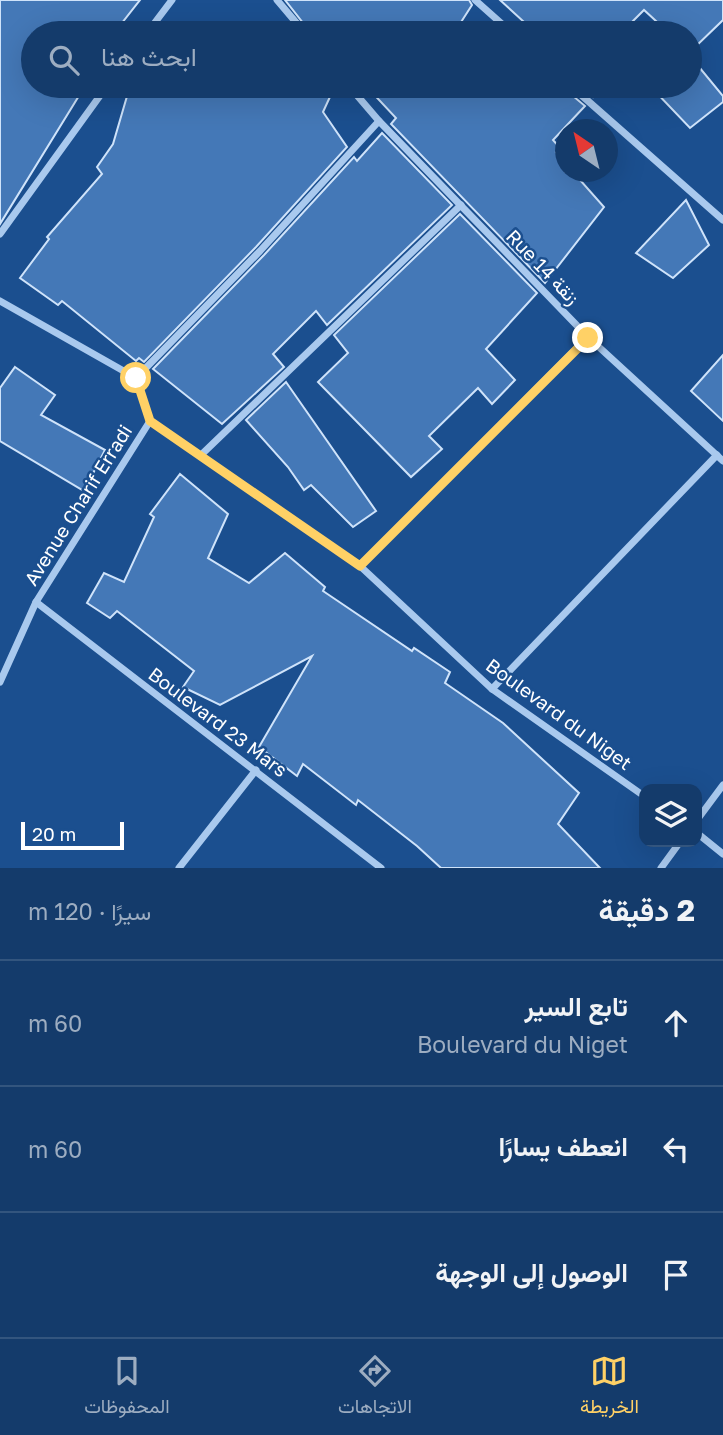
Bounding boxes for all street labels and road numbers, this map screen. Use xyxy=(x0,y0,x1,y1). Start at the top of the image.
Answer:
street label: Rue 14 زنقة xyxy=(501,224,585,310)
street label: Avenue Charif Erradi xyxy=(19,420,136,589)
street label: Boulevard du Niget xyxy=(482,653,637,774)
street label: Boulevard 23 Mars xyxy=(144,662,292,781)

